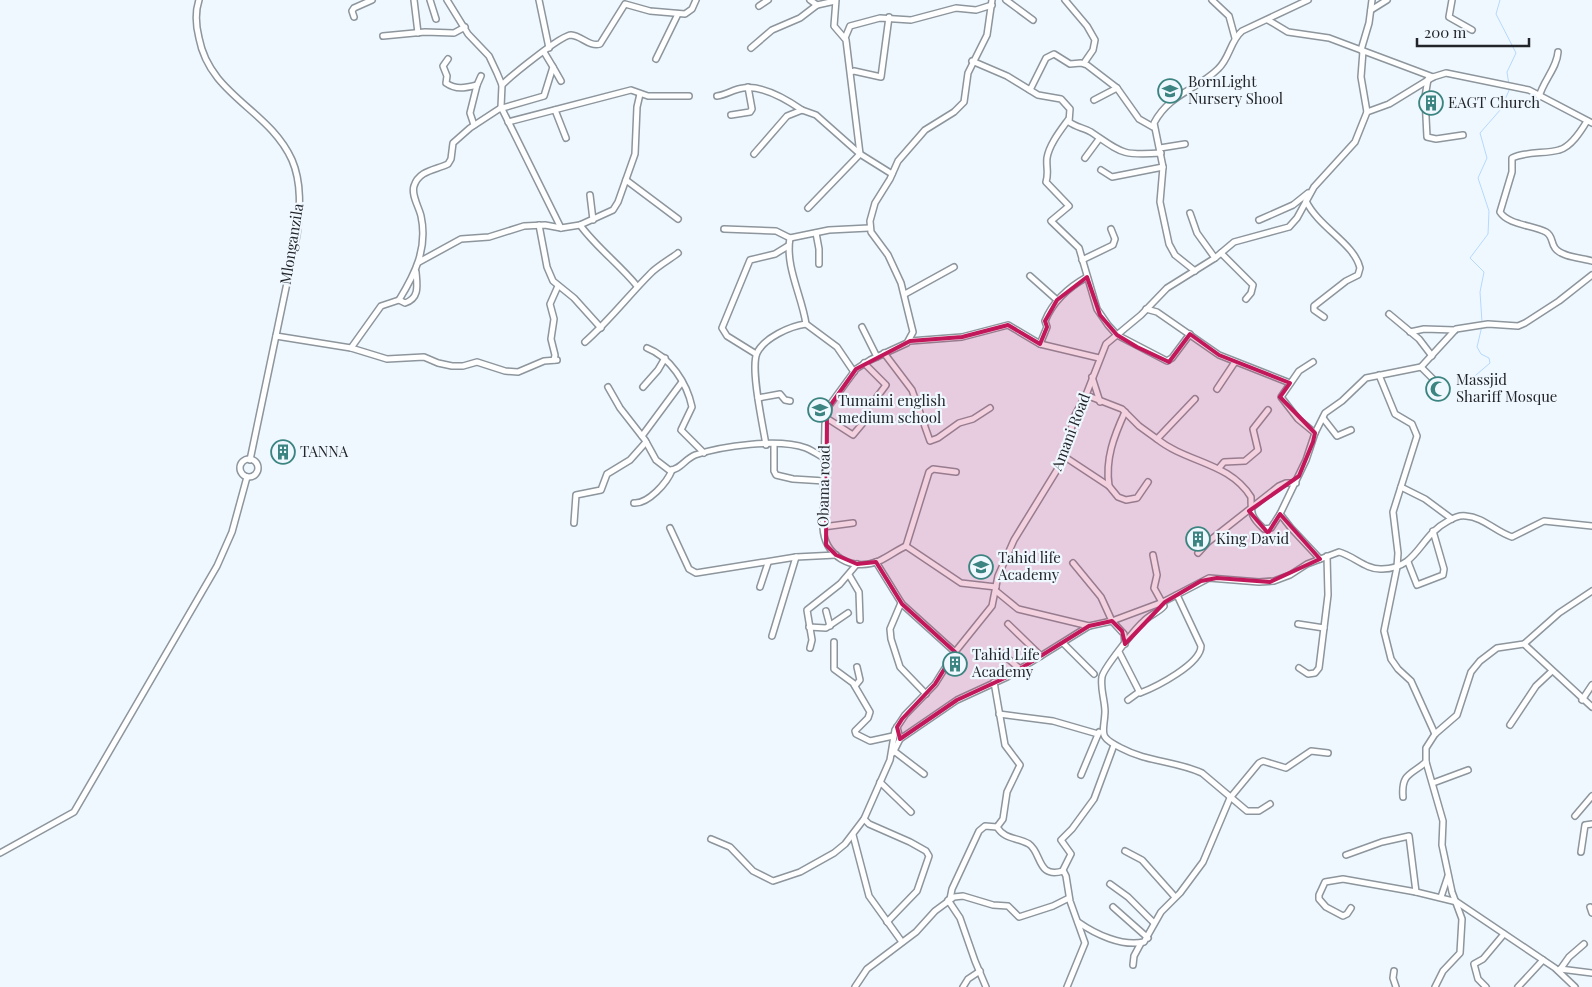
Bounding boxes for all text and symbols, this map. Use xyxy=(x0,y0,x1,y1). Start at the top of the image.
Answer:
scale bar xyxy=(1417,15,1530,47)
text: 200 m xyxy=(1424,22,1467,42)
place label: BornLight Nursery Shool xyxy=(1188,71,1283,108)
school or university icon: BornLight Nursery Shool xyxy=(1157,78,1183,104)
building icon: EAGT Church xyxy=(1418,90,1444,116)
place label: EAGT Church xyxy=(1448,92,1540,112)
street label: Mlonganzila xyxy=(275,201,307,286)
place label: Massjid Shariff Mosque xyxy=(1456,369,1557,406)
mosque icon: Massjid Shariff Mosque xyxy=(1425,376,1451,402)
place label: Tumaini english medium school xyxy=(838,390,946,427)
street label: Amani Road xyxy=(1046,390,1094,474)
school or university icon: Tumaini english medium school xyxy=(807,397,833,423)
building icon: TANNA xyxy=(270,439,296,465)
place label: TANNA xyxy=(300,441,349,461)
street label: Obama road xyxy=(812,444,834,527)
building icon: King David xyxy=(1185,526,1211,552)
place label: King David xyxy=(1216,528,1290,548)
place label: Tahid life Academy xyxy=(997,547,1061,584)
school or university icon: Tahid life Academy xyxy=(968,554,994,580)
place label: Tahid Life Academy xyxy=(971,644,1040,681)
building icon: Tahid Life Academy xyxy=(942,651,968,677)

